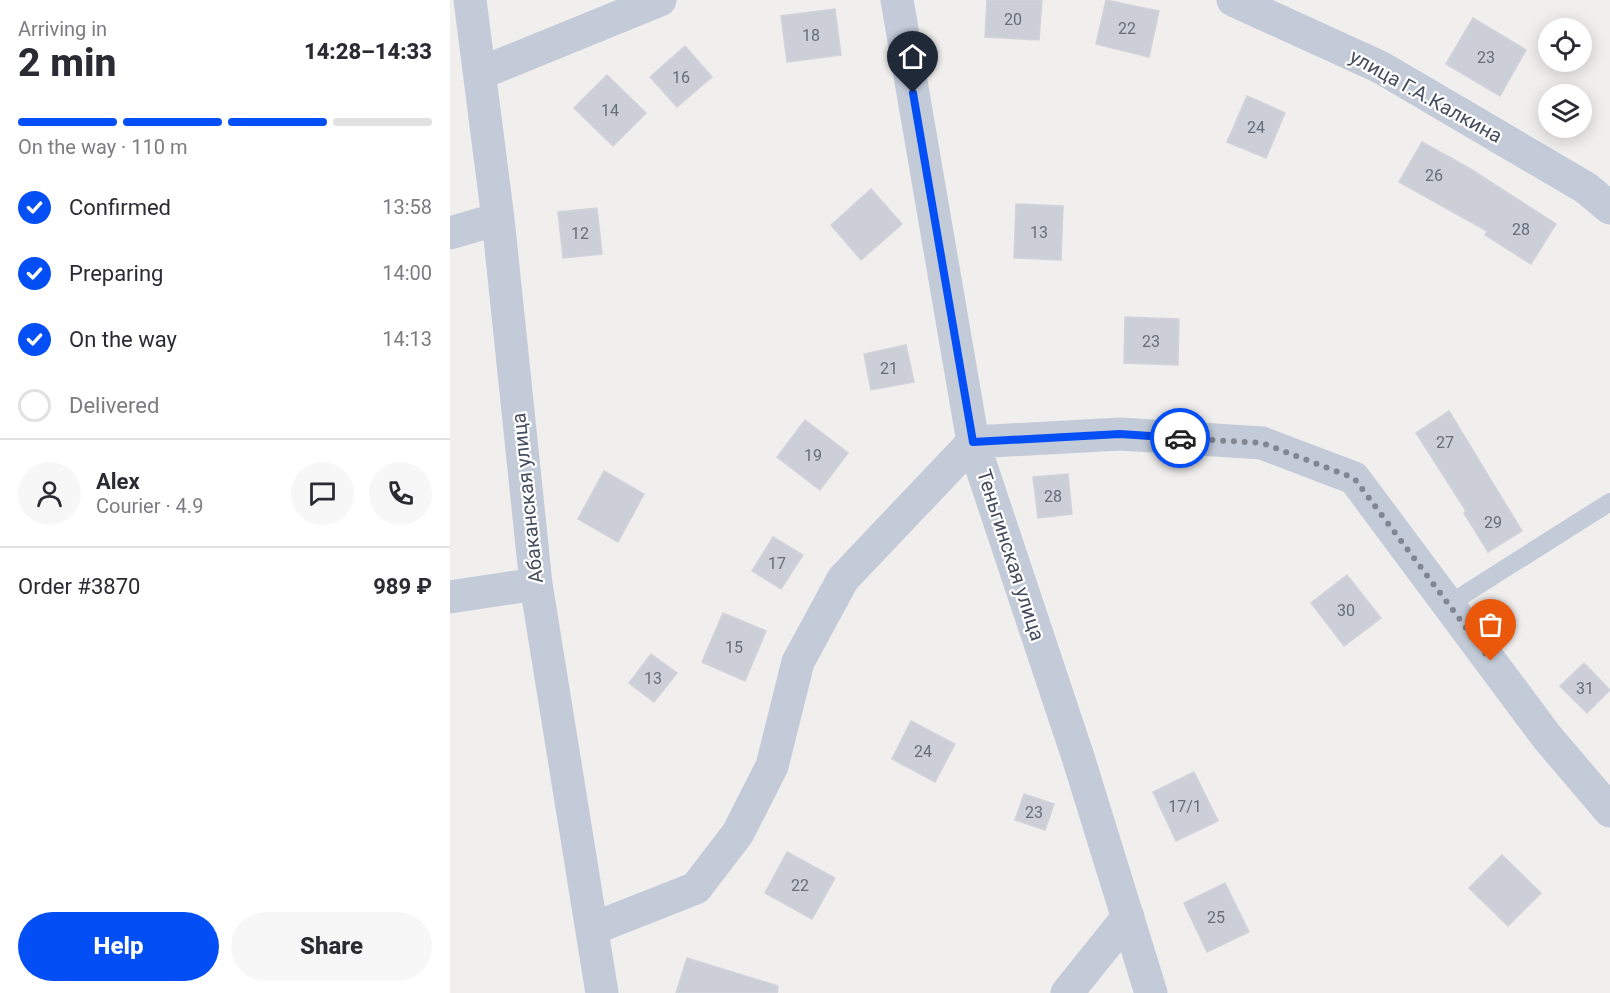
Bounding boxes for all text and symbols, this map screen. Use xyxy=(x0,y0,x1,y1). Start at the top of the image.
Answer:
house number: 20 xyxy=(1004,10,1022,29)
text: Arriving in xyxy=(18,17,107,41)
map controls xyxy=(1538,18,1592,138)
button: locate xyxy=(1538,18,1592,72)
house number: 22 xyxy=(1118,19,1136,38)
house number: 18 xyxy=(802,26,820,45)
pin xyxy=(887,31,938,93)
text: 14:28–14:33 xyxy=(304,39,432,64)
text: 2 min xyxy=(18,40,116,86)
icon: home xyxy=(896,40,929,73)
street label: улица Г.А.Калкина xyxy=(1345,44,1507,148)
house number: 23 xyxy=(1477,48,1495,67)
house number: 16 xyxy=(672,68,690,87)
button: layers xyxy=(1538,84,1592,138)
house number: 14 xyxy=(601,101,619,120)
house number: 24 xyxy=(1247,118,1265,137)
text: On the way · 110 m xyxy=(18,135,187,159)
house number: 26 xyxy=(1425,166,1443,185)
icon: check xyxy=(18,191,51,224)
text: Confirmed xyxy=(69,195,171,220)
text: 13:58 xyxy=(382,195,432,219)
house number: 28 xyxy=(1512,220,1530,239)
house number: 13 xyxy=(1030,223,1048,242)
house number: 12 xyxy=(571,224,589,243)
icon: check xyxy=(18,257,51,290)
text: Preparing xyxy=(69,261,163,286)
text: 14:00 xyxy=(382,261,432,285)
icon: check xyxy=(18,323,51,356)
text: On the way xyxy=(69,327,177,352)
text: 14:13 xyxy=(382,327,432,351)
house number: 23 xyxy=(1142,332,1160,351)
house number: 21 xyxy=(880,359,898,378)
text: Delivered xyxy=(69,393,159,418)
courier xyxy=(1150,408,1210,468)
street label: Абаканская улица xyxy=(506,412,548,584)
icon: car xyxy=(1164,422,1197,455)
house number: 27 xyxy=(1436,433,1454,452)
house number: 19 xyxy=(804,446,822,465)
button: person xyxy=(18,462,81,525)
button: chat xyxy=(291,462,354,525)
button: phone xyxy=(369,462,432,525)
street label: Теньгинская улица xyxy=(972,466,1050,644)
text: Alex xyxy=(96,469,140,494)
house number: 28 xyxy=(1044,487,1062,506)
text: Courier · 4.9 xyxy=(96,494,203,518)
house number: 29 xyxy=(1484,513,1502,532)
house number: 17 xyxy=(768,554,786,573)
text: Order #3870 xyxy=(18,574,140,599)
text: 989 ₽ xyxy=(373,574,432,599)
pin xyxy=(1465,599,1516,661)
house number: 30 xyxy=(1337,601,1355,620)
icon: bag xyxy=(1474,608,1507,641)
house number: 15 xyxy=(725,638,743,657)
house number: 13 xyxy=(644,669,662,688)
house number: 31 xyxy=(1576,679,1594,698)
house number: 24 xyxy=(914,742,932,761)
house number: 17/1 xyxy=(1168,797,1202,816)
house number: 23 xyxy=(1025,803,1043,822)
house number: 22 xyxy=(791,876,809,895)
house number: 25 xyxy=(1207,908,1225,927)
button: Help xyxy=(18,912,219,981)
button: Share xyxy=(231,912,432,981)

